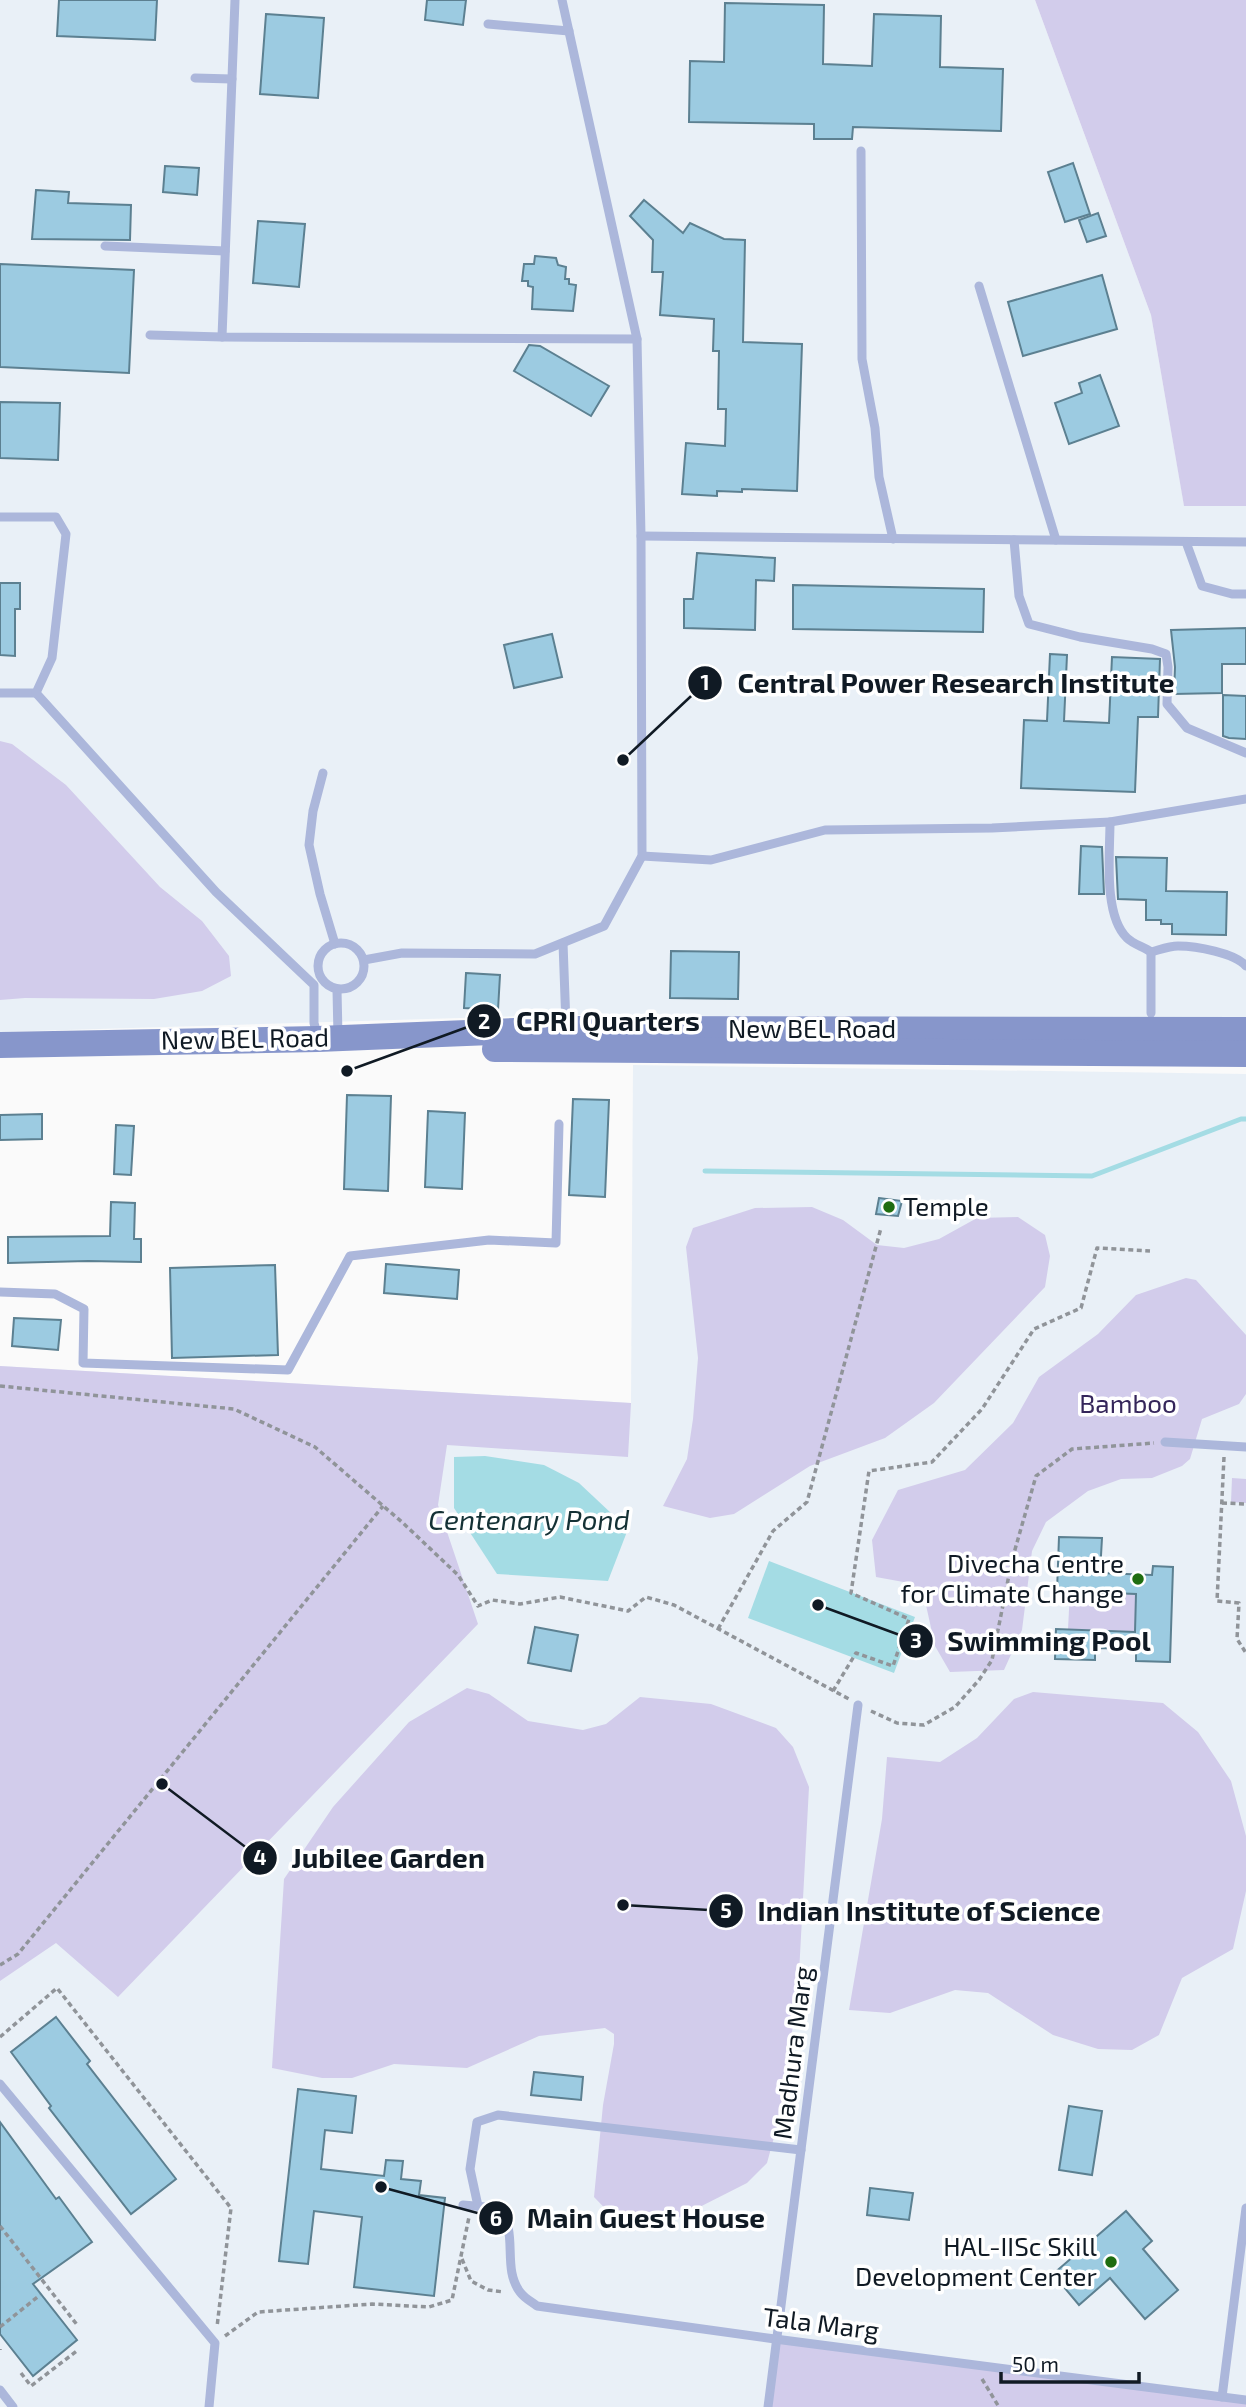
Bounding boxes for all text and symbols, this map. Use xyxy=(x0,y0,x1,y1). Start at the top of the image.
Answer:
callout: Central Power Research Institute xyxy=(688,659,1189,708)
text: Central Power Research Institute xyxy=(737,665,1175,699)
text: 1 xyxy=(700,669,710,694)
callout: CPRI Quarters xyxy=(467,997,714,1046)
text: CPRI Quarters xyxy=(516,1003,700,1038)
text: 2 xyxy=(478,1008,490,1033)
street label: New BEL Road xyxy=(728,1012,896,1043)
street label: New BEL Road xyxy=(161,1021,329,1054)
place label: Temple xyxy=(903,1190,989,1221)
marker: Temple xyxy=(881,1199,897,1215)
park label: Bamboo xyxy=(1079,1387,1177,1418)
water label: Centenary Pond xyxy=(428,1502,630,1536)
place label: Divecha Centre for Climate Change xyxy=(901,1547,1124,1608)
marker: Divecha Centre for Climate Change xyxy=(1130,1571,1146,1587)
callout: Swimming Pool xyxy=(899,1616,1165,1665)
text: Swimming Pool xyxy=(947,1623,1152,1657)
text: 3 xyxy=(910,1627,922,1652)
callout: Jubilee Garden xyxy=(242,1833,499,1882)
text: Jubilee Garden xyxy=(291,1840,485,1874)
text: 4 xyxy=(253,1844,267,1869)
callout: Indian Institute of Science xyxy=(708,1887,1114,1936)
text: Indian Institute of Science xyxy=(758,1893,1100,1927)
text: 5 xyxy=(720,1897,732,1922)
street label: Madhura Marg xyxy=(766,1964,818,2141)
callout: Main Guest House xyxy=(478,2194,779,2243)
text: Main Guest House xyxy=(527,2200,765,2234)
text: 6 xyxy=(490,2205,502,2230)
place label: HAL-IISc Skill Development Center xyxy=(855,2230,1097,2291)
marker: HAL-IISc Skill Development Center xyxy=(1103,2254,1119,2270)
street label: Tala Marg xyxy=(761,2300,881,2345)
scale bar xyxy=(1001,2340,1139,2384)
text: 50 m xyxy=(1012,2351,1059,2376)

